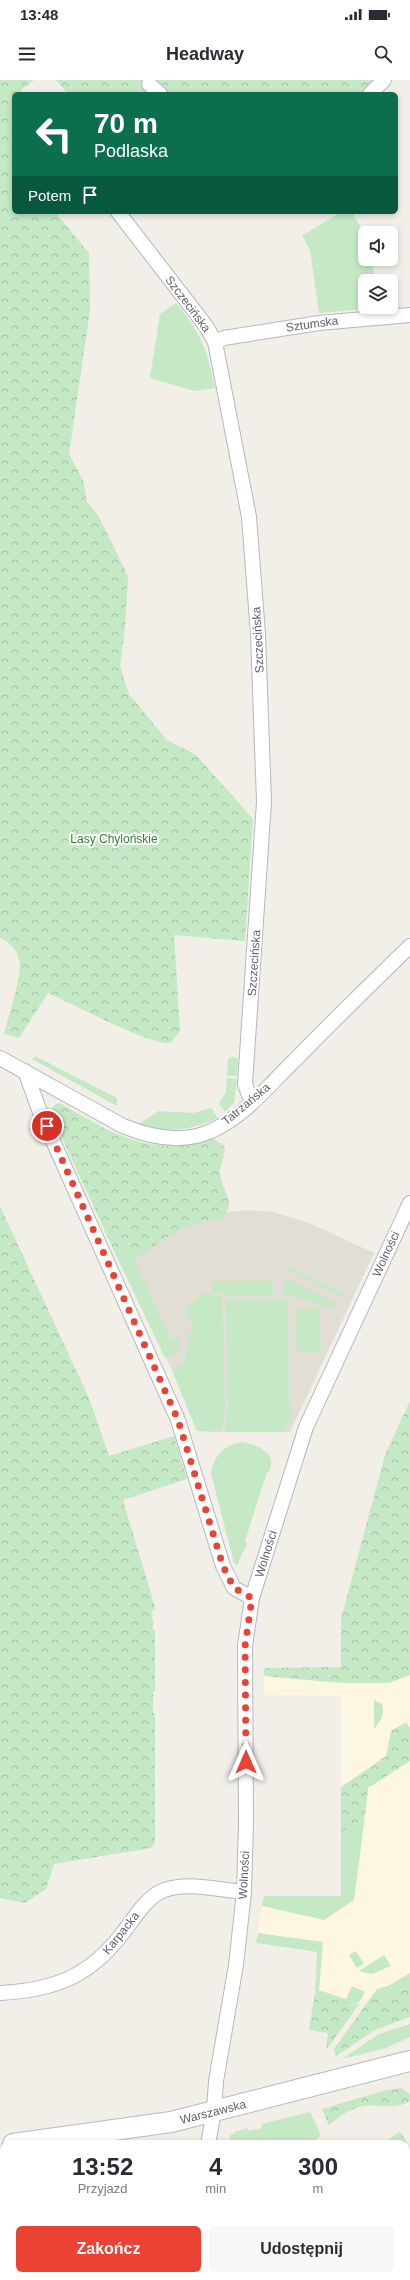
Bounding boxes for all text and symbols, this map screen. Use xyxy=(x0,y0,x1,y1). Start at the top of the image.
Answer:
text: 13:48 xyxy=(20,6,58,23)
icon: menu xyxy=(16,43,38,65)
icon: search xyxy=(372,43,394,65)
text: Headway xyxy=(166,44,244,64)
icon: left xyxy=(28,108,80,160)
text: 70 m xyxy=(94,108,158,139)
text: Podlaska xyxy=(94,141,168,161)
icon: arrive xyxy=(79,184,101,206)
text: Potem xyxy=(28,187,71,204)
map controls xyxy=(358,226,398,314)
button: sound xyxy=(358,226,398,266)
street label: Szczecińska xyxy=(162,273,214,335)
button: layers xyxy=(358,274,398,314)
street label: Sztumska xyxy=(285,313,339,335)
street label: Szczecińska xyxy=(249,606,267,674)
park label: Lasy Chylońskie xyxy=(70,832,158,846)
street label: Szczecińska xyxy=(245,929,263,997)
street label: Tatrzańska xyxy=(219,1080,273,1128)
pin xyxy=(30,1109,64,1143)
icon: arrive xyxy=(36,1115,58,1137)
street label: Wolności xyxy=(369,1229,403,1279)
street label: Wolności xyxy=(252,1529,280,1579)
position arrow xyxy=(225,1741,267,1783)
street label: Wolności xyxy=(236,1850,252,1900)
street label: Karpacka xyxy=(100,1909,143,1957)
street label: Warszawska xyxy=(179,2097,248,2127)
text: 13:52 xyxy=(72,2153,133,2180)
text: 4 xyxy=(209,2153,222,2180)
text: 300 xyxy=(298,2153,338,2180)
text: Przyjazd xyxy=(78,2181,128,2196)
text: min xyxy=(205,2181,226,2196)
text: m xyxy=(313,2181,323,2196)
button: Zakończ xyxy=(16,2226,201,2272)
button: Udostępnij xyxy=(209,2226,394,2272)

